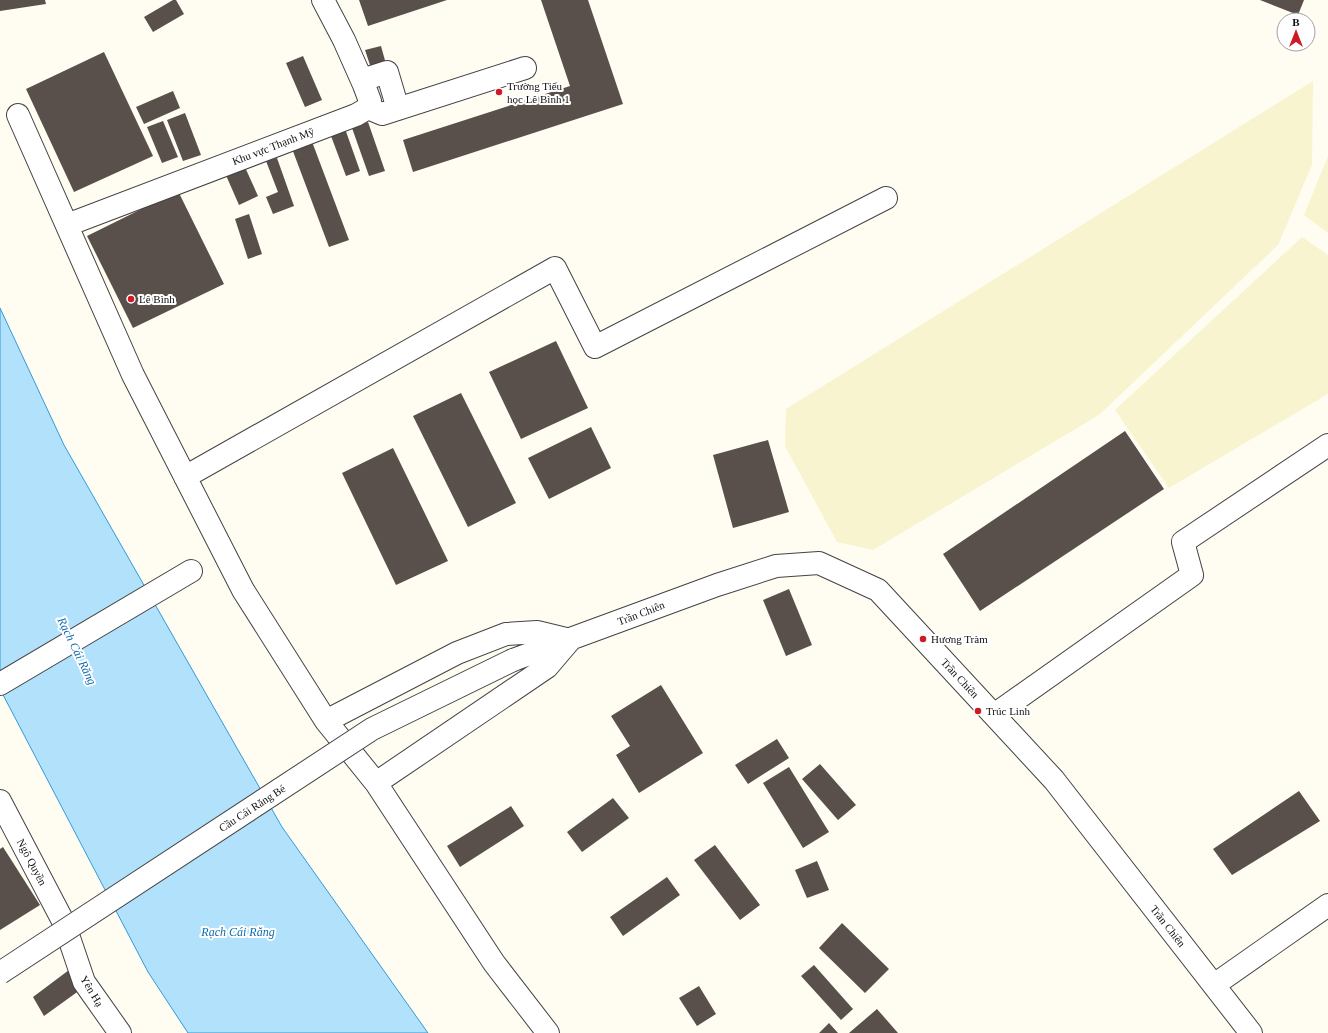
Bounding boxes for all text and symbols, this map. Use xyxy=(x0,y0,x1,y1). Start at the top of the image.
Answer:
north arrow xyxy=(1276,12,1316,52)
text: B xyxy=(1292,16,1300,28)
place label: Trường Tiểu học Lê Bình 1 xyxy=(507,80,570,105)
marker: Trường Tiểu học Lê Bình 1 xyxy=(494,87,504,97)
street label: Khu vực Thạnh Mỹ xyxy=(230,125,316,167)
place label: Lê Bình xyxy=(139,293,175,305)
marker: Lê Bình xyxy=(126,294,136,304)
street label: Trần Chiên xyxy=(616,598,667,627)
water label: Rạch Cái Răng xyxy=(54,614,99,687)
place label: Hương Tràm xyxy=(931,633,988,645)
marker: Hương Tràm xyxy=(918,634,928,644)
street label: Trần Chiên xyxy=(939,656,982,701)
place label: Trúc Linh xyxy=(986,705,1030,717)
marker: Trúc Linh xyxy=(973,706,983,716)
street label: Cầu Cái Răng Bé xyxy=(217,782,288,834)
street label: Ngô Quyền xyxy=(15,837,50,888)
street label: Trần Chiên xyxy=(1148,903,1188,950)
water label: Rạch Cái Răng xyxy=(200,925,275,939)
street label: Yên Hạ xyxy=(78,973,106,1009)

